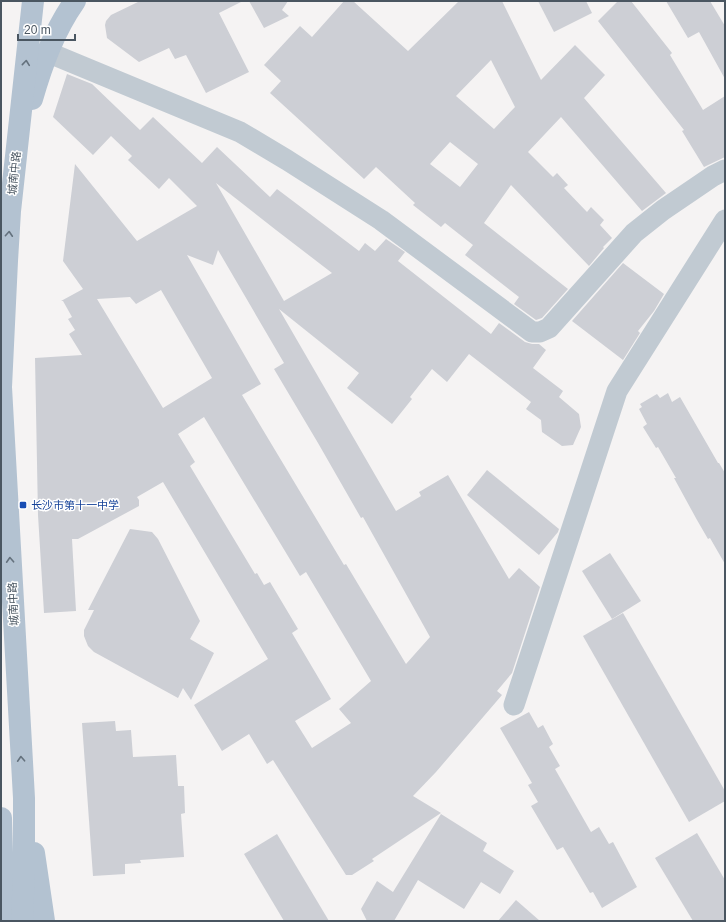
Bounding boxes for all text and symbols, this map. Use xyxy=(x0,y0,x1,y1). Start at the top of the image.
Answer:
scale bar xyxy=(18,16,75,42)
text: 20 m xyxy=(24,23,51,37)
one-way arrow xyxy=(22,60,31,66)
street label: 城南中路 xyxy=(6,150,22,196)
one-way arrow xyxy=(4,231,13,237)
place label: 长沙市第十一中学 xyxy=(31,499,119,511)
marker: 长沙市第十一中学 xyxy=(18,500,28,510)
one-way arrow xyxy=(6,557,15,563)
street label: 城南中路 xyxy=(6,582,20,626)
one-way arrow xyxy=(17,756,26,762)

